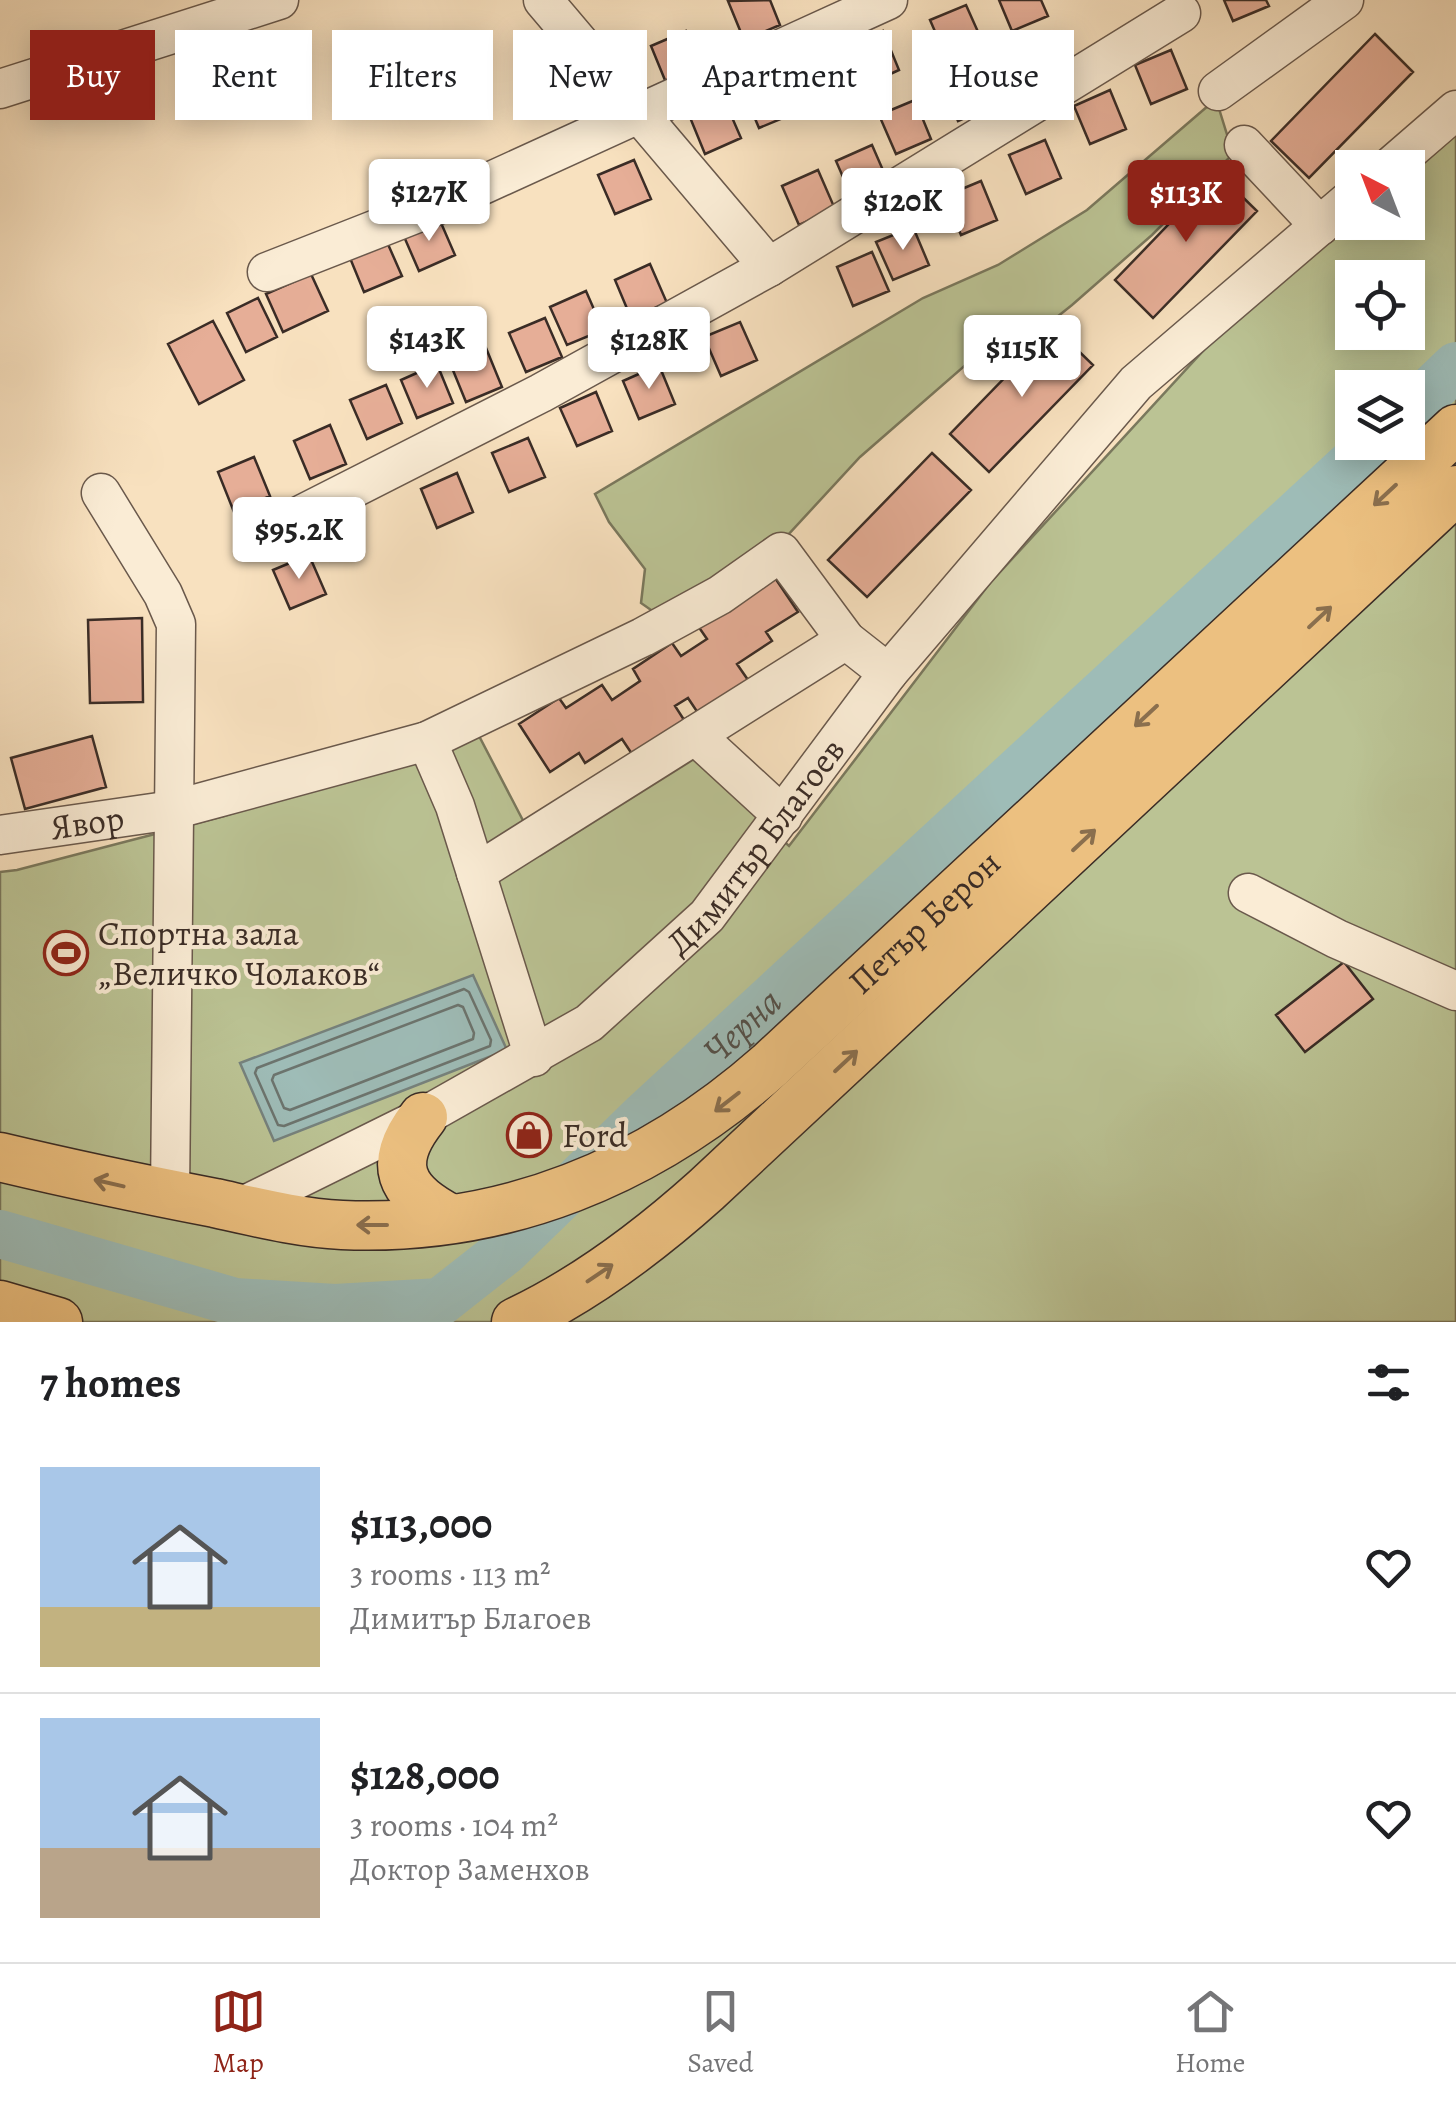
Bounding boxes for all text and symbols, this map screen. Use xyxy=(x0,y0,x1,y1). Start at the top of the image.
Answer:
chip: Buy xyxy=(30,30,155,120)
chip: Rent xyxy=(175,30,312,120)
chip: Filters xyxy=(332,30,493,120)
chip: New xyxy=(513,30,647,120)
chip: Apartment xyxy=(667,30,892,120)
chip: House xyxy=(912,30,1074,120)
north arrow xyxy=(1335,150,1425,240)
map controls xyxy=(1335,150,1425,460)
pin: $127K xyxy=(359,159,499,244)
pin: $113K xyxy=(1116,160,1256,245)
pin: $120K xyxy=(833,168,973,253)
text: $127K xyxy=(391,169,467,213)
text: $113K xyxy=(1150,170,1222,214)
text: $120K xyxy=(864,178,942,222)
button: locate xyxy=(1335,260,1425,350)
pin: $143K xyxy=(357,306,497,391)
pin: $128K xyxy=(579,307,719,392)
pin: $115K xyxy=(952,315,1092,400)
text: $143K xyxy=(389,316,465,360)
text: $128K xyxy=(610,317,688,361)
text: $115K xyxy=(986,325,1058,369)
button: layers xyxy=(1335,370,1425,460)
one-way arrow xyxy=(1373,483,1397,507)
pin: $95.2K xyxy=(218,497,380,582)
text: $95.2K xyxy=(255,507,343,551)
one-way arrow xyxy=(1308,605,1332,629)
one-way arrow xyxy=(1135,704,1159,728)
street label: Димитър Благоев xyxy=(656,728,856,966)
street label: Явор xyxy=(47,793,127,851)
one-way arrow xyxy=(1071,829,1096,852)
street label: Петър Берон xyxy=(838,839,1011,1005)
place label: Спортна зала „Величко Чолаков“ xyxy=(98,909,379,997)
sports icon: Спортна зала „Величко Чолаков“ xyxy=(43,930,89,976)
water label: Черна xyxy=(692,976,793,1075)
one-way arrow xyxy=(833,1049,857,1073)
one-way arrow xyxy=(714,1091,741,1112)
place label: Ford xyxy=(562,1111,628,1159)
shop icon: Ford xyxy=(506,1112,552,1158)
one-way arrow xyxy=(94,1173,126,1191)
one-way arrow xyxy=(356,1216,388,1234)
one-way arrow xyxy=(585,1263,613,1284)
text: 7 homes xyxy=(40,1354,181,1411)
icon: filters xyxy=(1361,1355,1416,1410)
text: $113,000 xyxy=(350,1495,492,1552)
icon: home xyxy=(120,1507,240,1627)
icon: heart xyxy=(1361,1540,1416,1595)
text: 3 rooms · 113 m² xyxy=(350,1552,551,1596)
text: Димитър Благоев xyxy=(350,1596,592,1640)
text: $128,000 xyxy=(350,1746,500,1803)
icon: home xyxy=(120,1758,240,1878)
icon: heart xyxy=(1361,1791,1416,1846)
text: 3 rooms · 104 m² xyxy=(350,1803,558,1847)
text: Доктор Заменхов xyxy=(350,1847,590,1891)
tab: Map xyxy=(211,1984,266,2082)
tab: Saved xyxy=(687,1984,754,2082)
tab: Home xyxy=(1175,1984,1245,2082)

